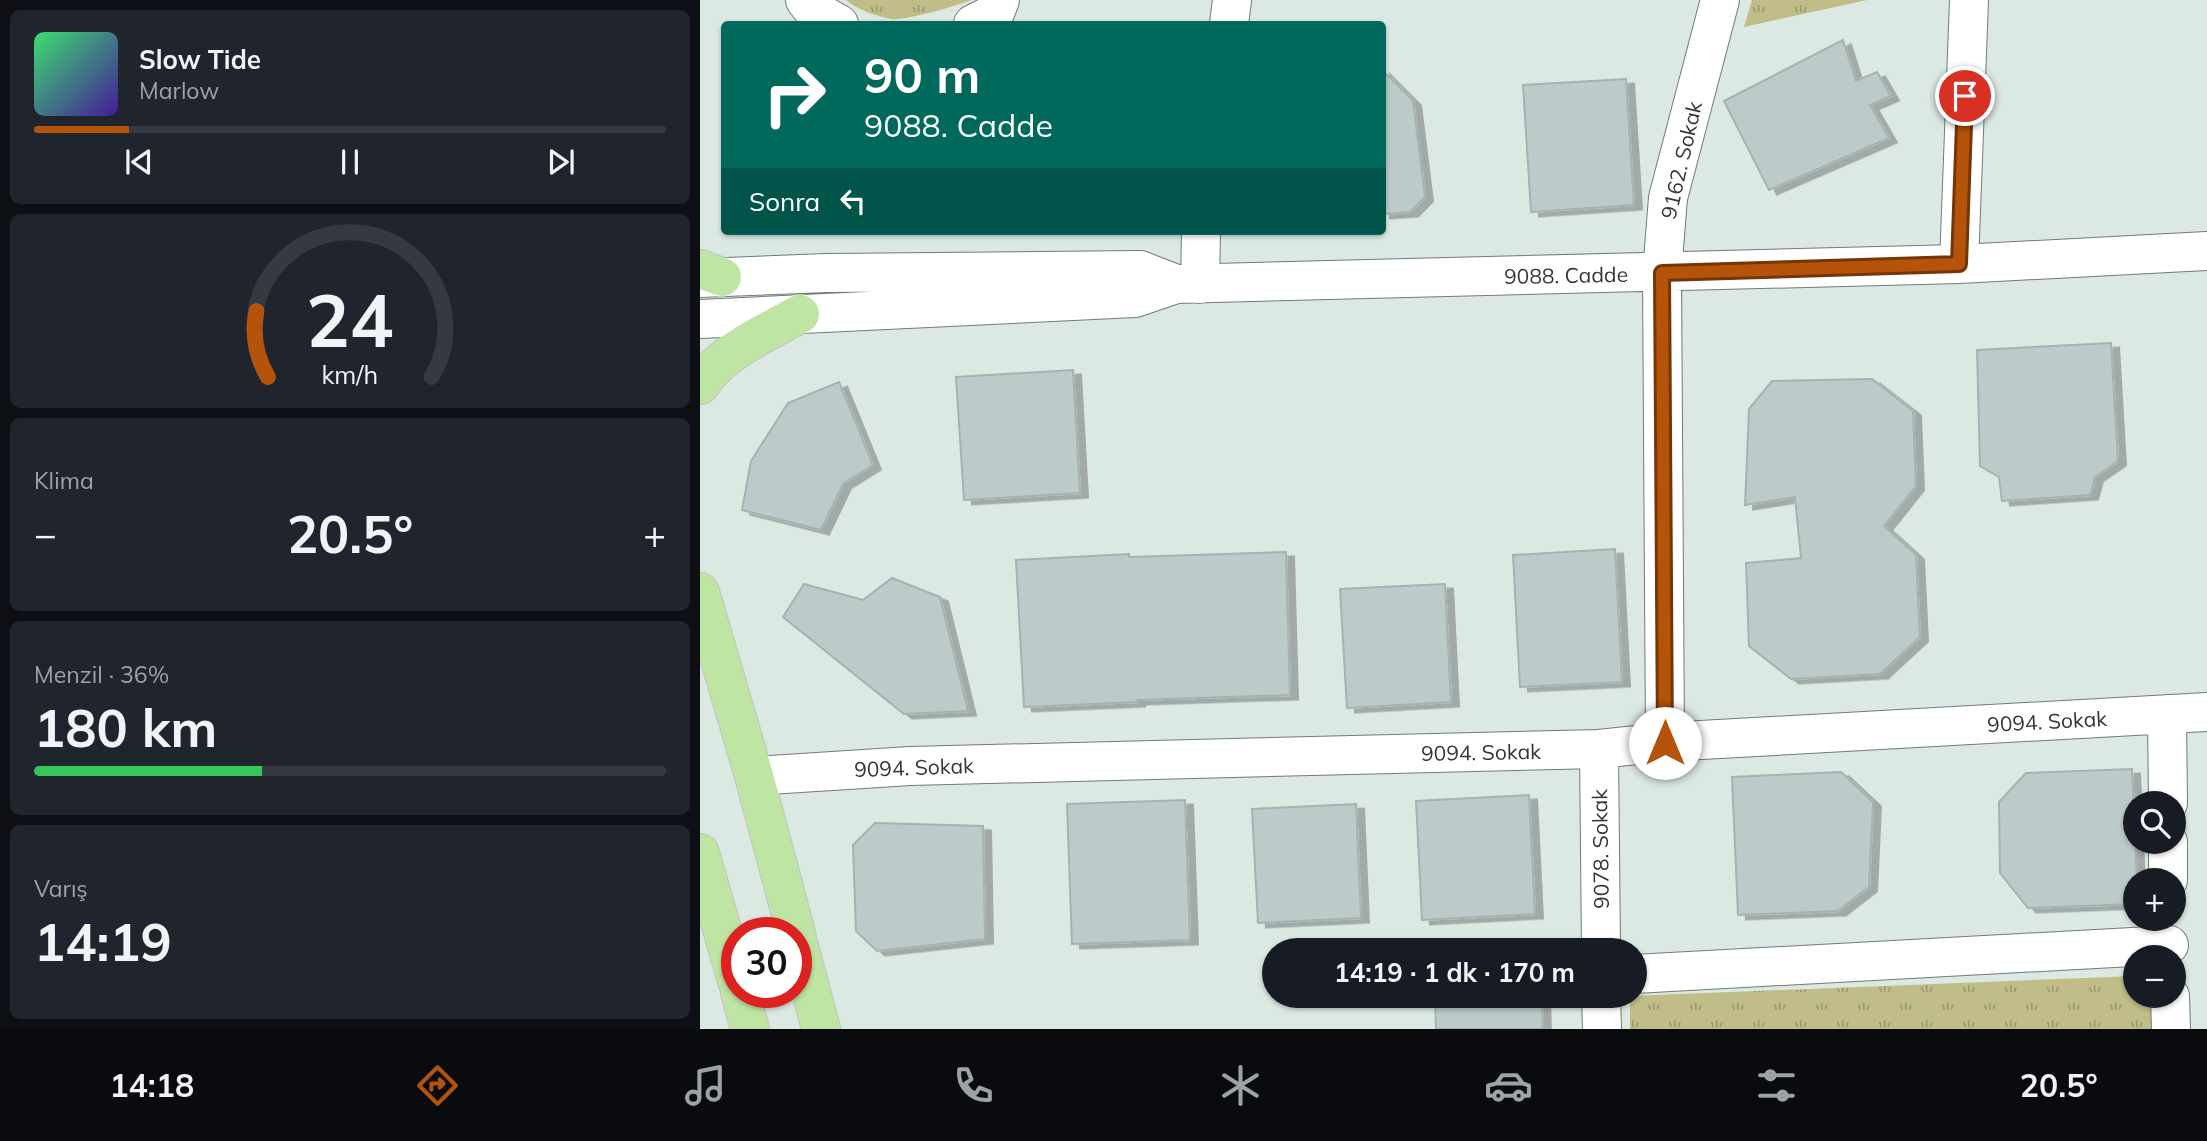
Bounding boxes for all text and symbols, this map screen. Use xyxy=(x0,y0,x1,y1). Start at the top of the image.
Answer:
text: Slow Tide xyxy=(139,43,261,76)
text: 90 m xyxy=(864,44,980,105)
icon: right xyxy=(749,49,840,140)
pin xyxy=(1935,66,1995,126)
text: Marlow xyxy=(139,76,219,105)
icon: arrive xyxy=(1946,77,1984,115)
street label: 9162. Sokak xyxy=(1655,99,1707,221)
text: 9088. Cadde xyxy=(864,105,1053,145)
icon: previous xyxy=(120,143,158,181)
icon: pause xyxy=(331,143,369,181)
icon: next xyxy=(542,143,580,181)
icon: left xyxy=(834,182,872,220)
text: Sonra xyxy=(749,185,820,218)
street label: 9088. Cadde xyxy=(1504,261,1628,289)
text: 24 xyxy=(306,274,394,365)
text: km/h xyxy=(322,358,378,389)
text: Klima xyxy=(34,466,94,495)
text: 20.5° xyxy=(287,501,413,566)
text: − xyxy=(34,510,57,558)
text: + xyxy=(643,510,666,558)
text: Menzil · 36% xyxy=(34,660,169,689)
text: 180 km xyxy=(34,695,217,760)
street label: 9094. Sokak xyxy=(1986,705,2108,737)
position arrow xyxy=(1628,706,1702,780)
street label: 9094. Sokak xyxy=(1421,738,1541,766)
street label: 9094. Sokak xyxy=(854,752,975,782)
street label: 9078. Sokak xyxy=(1586,789,1614,909)
map controls xyxy=(2123,791,2186,1008)
button: search xyxy=(2123,791,2186,854)
button: + xyxy=(2123,868,2186,931)
text: Varış xyxy=(34,874,88,903)
text: 14:19 xyxy=(34,909,172,974)
speed limit sign: 30 xyxy=(721,917,812,1008)
button: − xyxy=(2123,945,2186,1008)
text: 14:19 · 1 dk · 170 m xyxy=(1334,956,1575,989)
icon: directions xyxy=(413,1061,462,1110)
icon: music xyxy=(681,1061,730,1110)
icon: phone xyxy=(949,1061,998,1110)
icon: climate xyxy=(1216,1061,1265,1110)
icon: car xyxy=(1484,1061,1533,1110)
icon: filters xyxy=(1752,1061,1801,1110)
text: 14:18 xyxy=(109,1065,194,1105)
text: 20.5° xyxy=(2020,1065,2098,1105)

